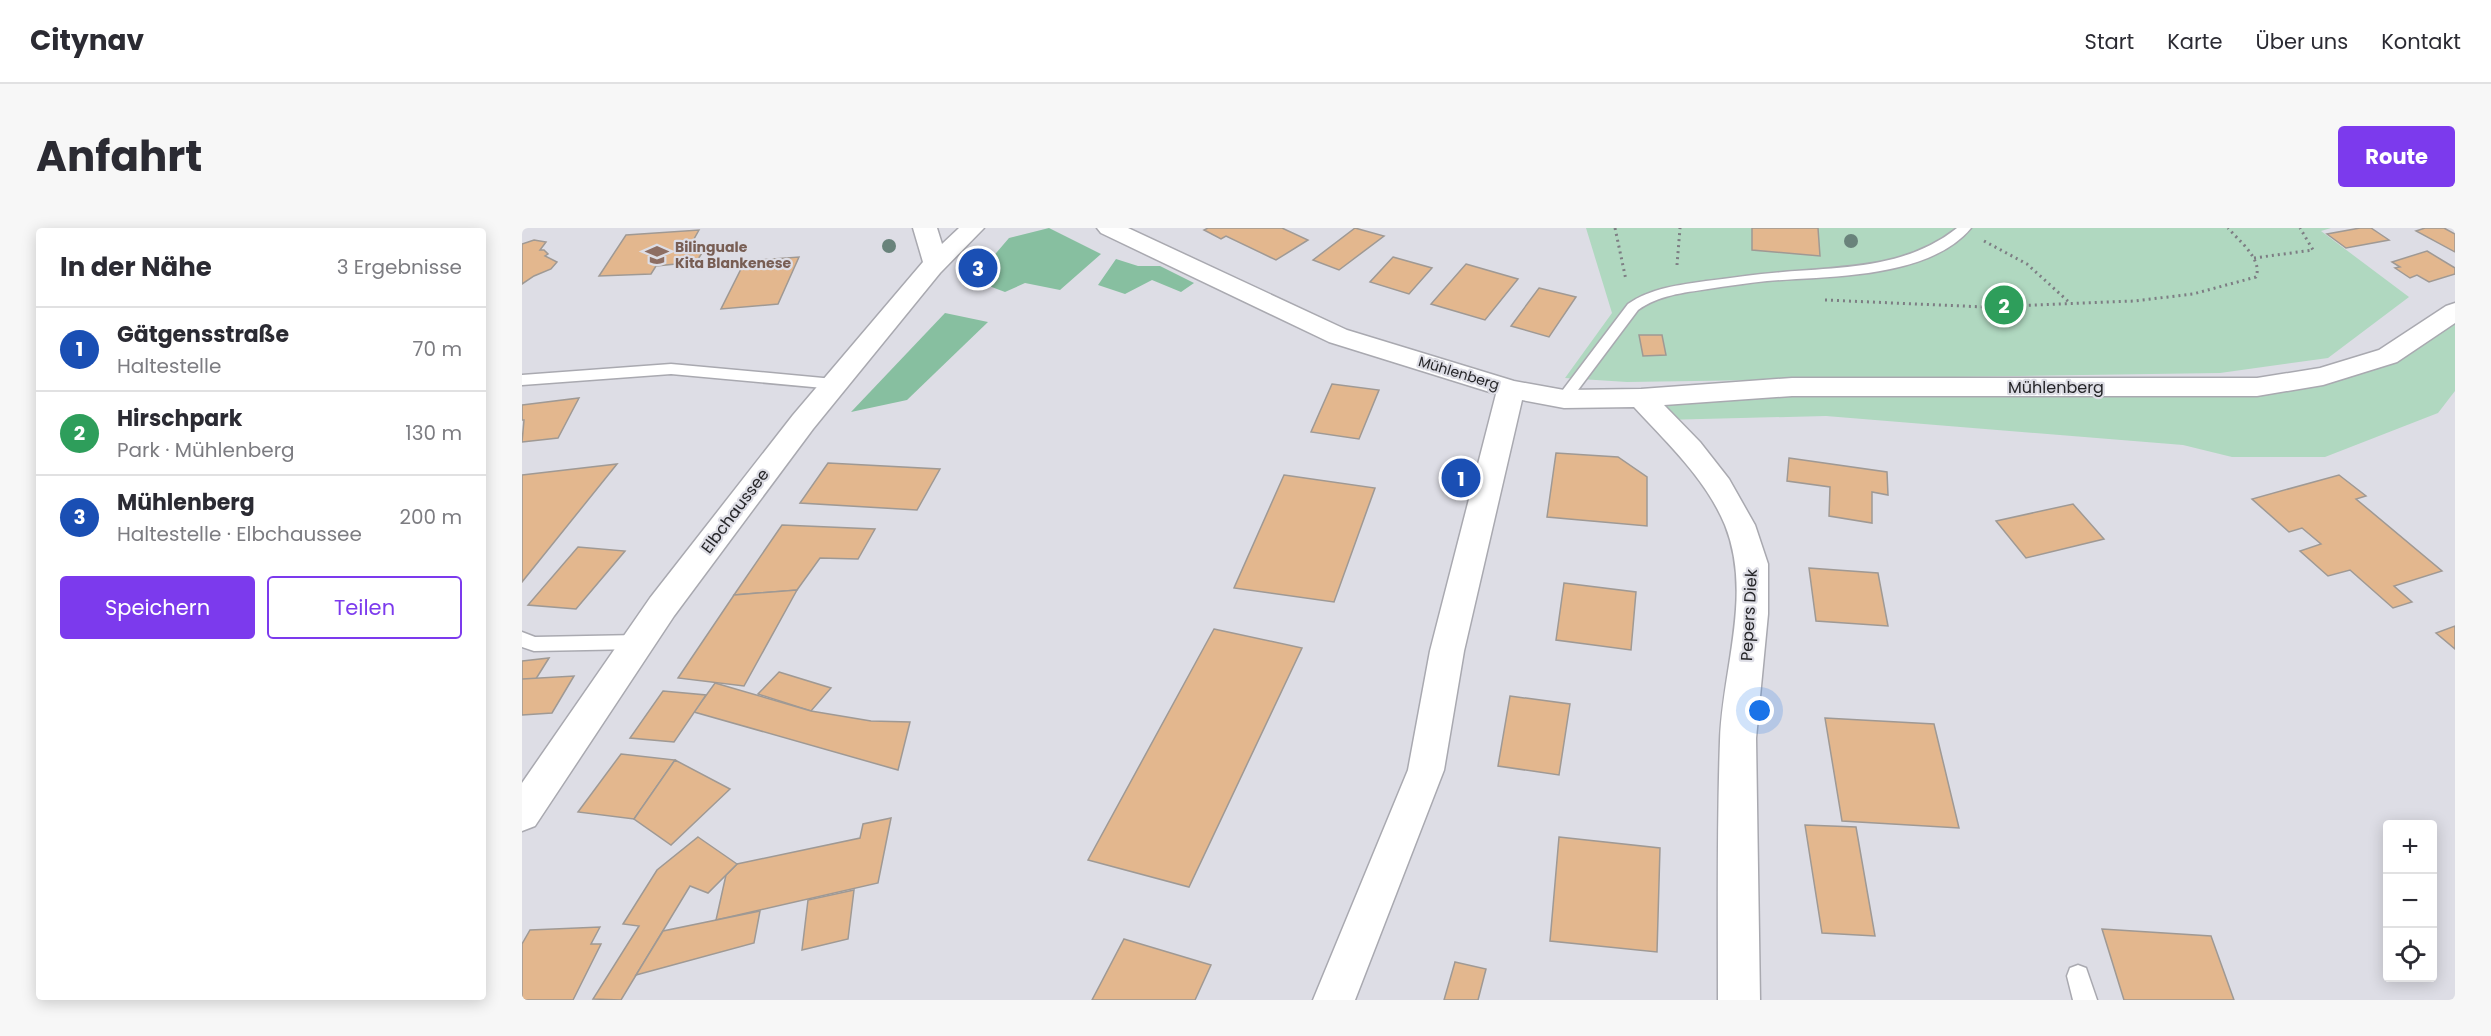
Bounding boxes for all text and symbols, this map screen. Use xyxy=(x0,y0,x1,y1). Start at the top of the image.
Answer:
text: Citynav xyxy=(30,21,144,60)
text: Start xyxy=(2085,27,2134,56)
text: Karte xyxy=(2167,27,2223,56)
text: Über uns xyxy=(2256,27,2348,56)
text: Kontakt xyxy=(2381,27,2461,56)
button: Route xyxy=(2338,126,2455,187)
text: Anfahrt xyxy=(36,127,202,186)
place label: Bilinguale Kita Blankenese xyxy=(675,237,791,273)
school or university icon: Bilinguale Kita Blankenese xyxy=(644,242,670,268)
pin: 3 xyxy=(958,246,998,291)
text: In der Nähe xyxy=(60,249,212,285)
text: 3 Ergebnisse xyxy=(337,253,462,281)
pin: 2 xyxy=(1984,282,2024,328)
text: Gätgensstraße xyxy=(117,319,289,350)
text: 1 xyxy=(76,335,83,363)
text: 70 m xyxy=(413,335,462,363)
street label: Mühlenberg xyxy=(1416,351,1502,395)
text: Haltestelle xyxy=(117,352,221,380)
street label: Mühlenberg xyxy=(2008,376,2104,399)
text: Hirschpark xyxy=(117,403,242,434)
text: 2 xyxy=(74,419,85,447)
text: 130 m xyxy=(405,419,462,447)
text: Park · Mühlenberg xyxy=(117,436,295,464)
pin: 1 xyxy=(1442,456,1480,500)
street label: Elbchaussee xyxy=(696,464,774,558)
text: Mühlenberg xyxy=(117,487,255,518)
text: 3 xyxy=(73,503,86,531)
text: 200 m xyxy=(399,503,462,531)
text: Haltestelle · Elbchaussee xyxy=(117,520,362,548)
street label: Pepers Diek xyxy=(1735,568,1763,661)
button: Speichern xyxy=(60,576,255,639)
button: Teilen xyxy=(267,576,462,639)
your location xyxy=(1745,696,1774,725)
map controls xyxy=(2383,820,2437,982)
button: + xyxy=(2383,820,2437,874)
button: − xyxy=(2383,874,2437,928)
button: locate xyxy=(2383,928,2437,982)

